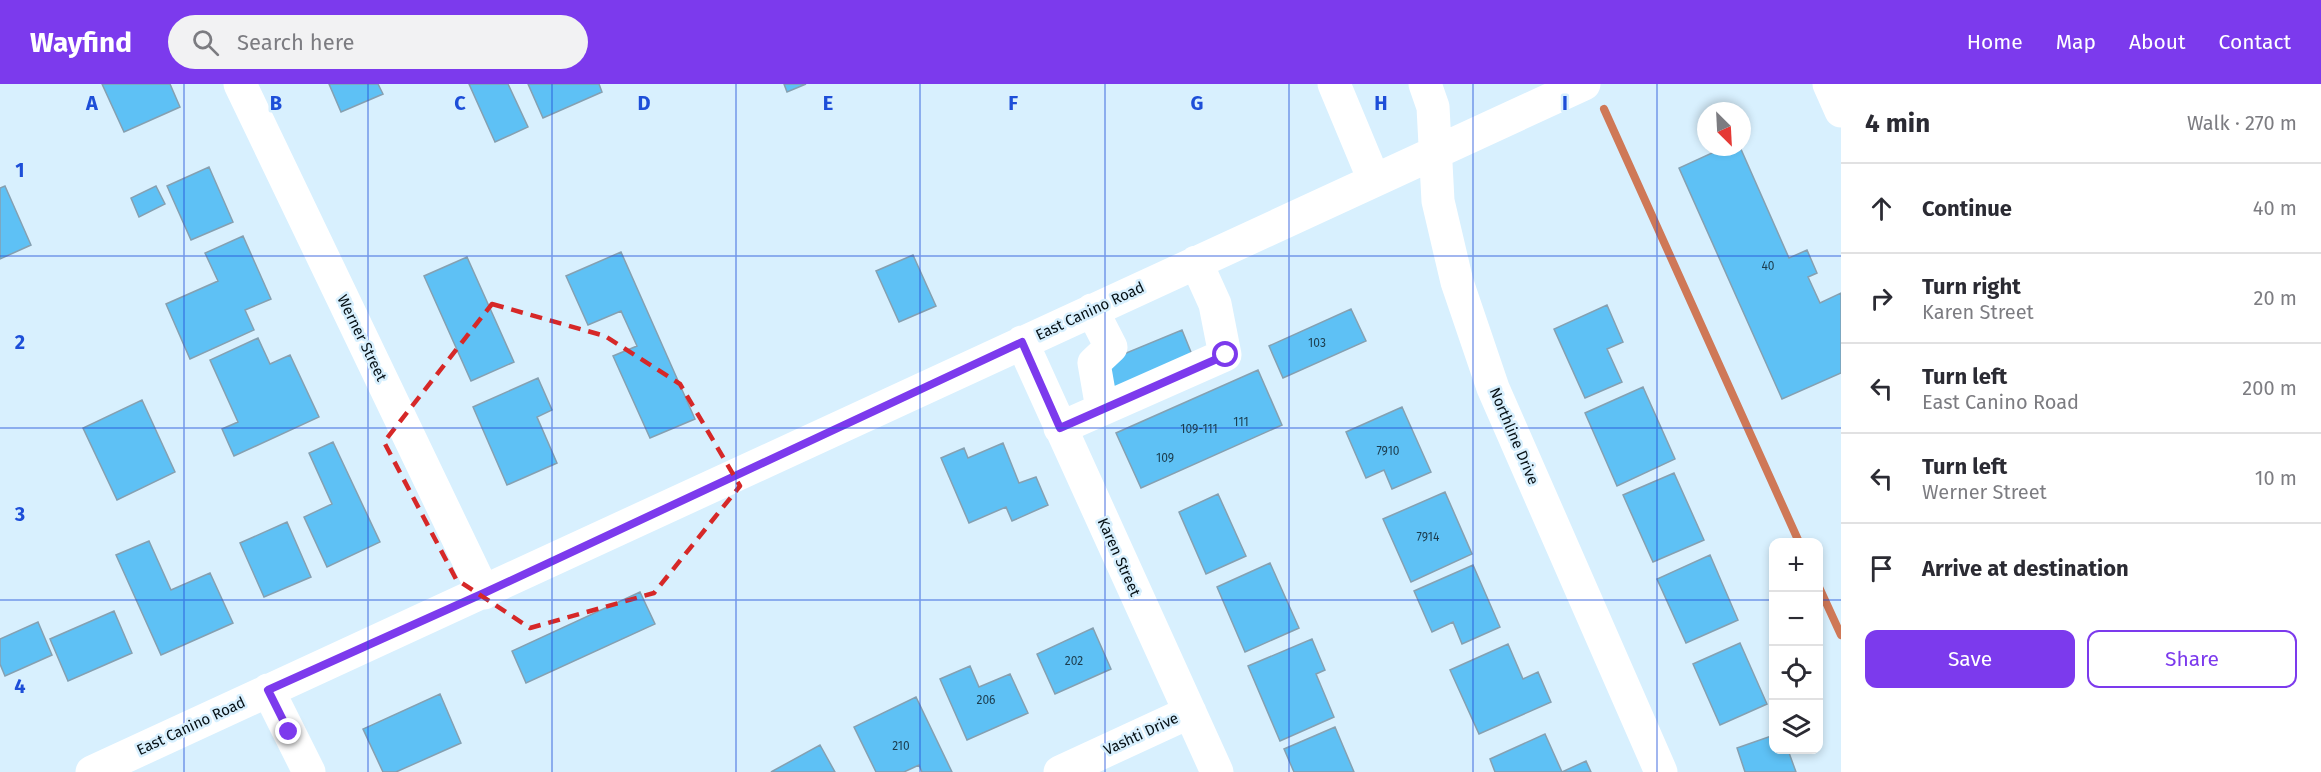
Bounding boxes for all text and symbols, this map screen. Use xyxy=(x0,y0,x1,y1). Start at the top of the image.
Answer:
search box xyxy=(168,15,588,69)
text: Wayfind xyxy=(30,26,132,59)
icon: search xyxy=(189,26,222,59)
text: Search here xyxy=(237,29,355,56)
text: Home xyxy=(1967,29,2023,55)
text: Map xyxy=(2056,29,2096,55)
text: About xyxy=(2129,29,2186,55)
text: Contact xyxy=(2219,29,2291,55)
text: A xyxy=(85,91,99,115)
text: B xyxy=(270,91,282,115)
text: C xyxy=(454,91,466,115)
text: D xyxy=(637,91,651,115)
text: E xyxy=(823,91,833,115)
text: F xyxy=(1008,91,1018,115)
text: G xyxy=(1191,91,1203,115)
text: H xyxy=(1374,91,1388,115)
text: I xyxy=(1562,91,1568,115)
north arrow xyxy=(1697,102,1751,156)
text: 4 min xyxy=(1865,108,1930,139)
text: Walk · 270 m xyxy=(2187,111,2297,135)
text: 1 xyxy=(15,158,25,182)
icon: ahead xyxy=(1865,192,1898,225)
text: Continue xyxy=(1922,195,2012,222)
text: 40 m xyxy=(2253,196,2297,220)
house number: 40 xyxy=(1761,259,1775,273)
text: Turn right xyxy=(1922,273,2021,300)
street label: East Canino Road xyxy=(1033,278,1147,344)
icon: right xyxy=(1865,282,1898,315)
text: 20 m xyxy=(2254,286,2297,310)
street label: Werner Street xyxy=(333,292,391,385)
text: Karen Street xyxy=(1922,300,2034,324)
text: 2 xyxy=(15,330,25,354)
house number: 103 xyxy=(1308,336,1326,350)
route start xyxy=(1212,341,1238,367)
text: Turn left xyxy=(1922,363,2007,390)
icon: left xyxy=(1865,372,1898,405)
text: 200 m xyxy=(2242,376,2297,400)
street label: Northline Drive xyxy=(1485,385,1543,487)
text: East Canino Road xyxy=(1922,390,2079,414)
house number: 111 xyxy=(1233,415,1249,429)
house number: 109-111 xyxy=(1180,422,1218,436)
house number: 7910 xyxy=(1376,444,1400,458)
house number: 109 xyxy=(1156,451,1174,465)
text: Turn left xyxy=(1922,453,2007,480)
icon: left xyxy=(1865,462,1898,495)
text: 10 m xyxy=(2255,466,2297,490)
text: Werner Street xyxy=(1922,480,2047,504)
text: 3 xyxy=(14,502,25,526)
street label: Karen Street xyxy=(1094,515,1145,599)
house number: 7914 xyxy=(1417,530,1440,544)
map controls xyxy=(1769,538,1823,754)
button: + xyxy=(1769,538,1823,592)
icon: arrive xyxy=(1865,552,1898,585)
text: Arrive at destination xyxy=(1922,555,2129,582)
button: − xyxy=(1769,592,1823,646)
button: Save xyxy=(1865,630,2075,688)
button: Share xyxy=(2087,630,2297,688)
button: locate xyxy=(1769,646,1823,700)
house number: 202 xyxy=(1065,654,1083,668)
text: 4 xyxy=(14,674,26,698)
street label: East Canino Road xyxy=(134,693,248,759)
house number: 206 xyxy=(976,693,996,707)
button: layers xyxy=(1769,700,1823,754)
street label: Vashti Drive xyxy=(1101,709,1181,759)
route end xyxy=(275,718,301,744)
house number: 210 xyxy=(892,739,910,753)

